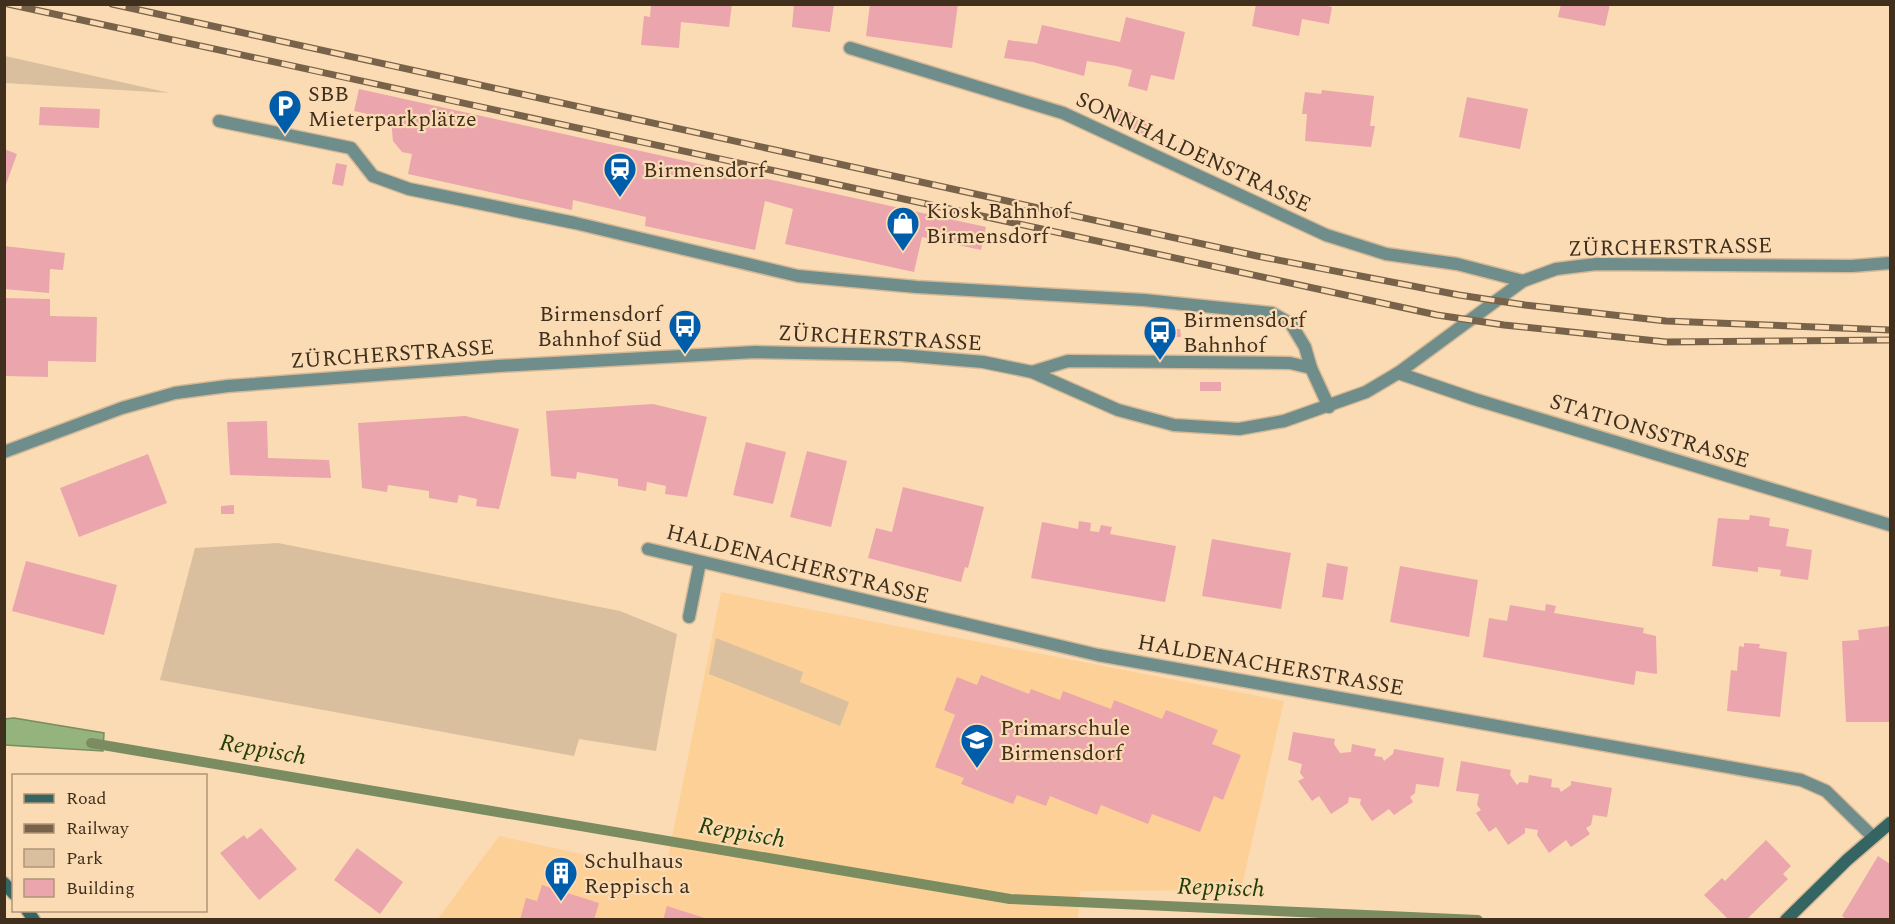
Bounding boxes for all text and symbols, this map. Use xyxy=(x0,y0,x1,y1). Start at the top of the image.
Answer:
place label: SBB Mieterparkplätze xyxy=(308,78,477,136)
street label: SONNHALDENSTRASSE xyxy=(1070,83,1317,221)
parking icon: SBB Mieterparkplätze xyxy=(267,88,303,135)
station icon: Birmensdorf xyxy=(602,151,638,198)
place label: Birmensdorf xyxy=(643,154,767,187)
place label: Kiosk Bahnhof Birmensdorf xyxy=(926,195,1072,253)
shop icon: Kiosk Bahnhof Birmensdorf xyxy=(885,205,921,252)
street label: ZÜRCHERSTRASSE xyxy=(1568,229,1772,266)
place label: Birmensdorf Bahnhof Süd xyxy=(537,298,663,356)
place label: Birmensdorf Bahnhof xyxy=(1183,304,1307,362)
bus stop icon: Birmensdorf Bahnhof Süd xyxy=(667,308,703,355)
bus stop icon: Birmensdorf Bahnhof xyxy=(1142,314,1178,361)
street label: ZÜRCHERSTRASSE xyxy=(777,317,983,360)
street label: ZÜRCHERSTRASSE xyxy=(289,331,495,378)
street label: STATIONSSTRASSE xyxy=(1546,385,1754,478)
street label: HALDENACHERSTRASSE xyxy=(663,516,933,613)
street label: HALDENACHERSTRASSE xyxy=(1135,626,1407,705)
place label: Primarschule Birmensdorf xyxy=(1000,712,1130,770)
school or university icon: Primarschule Birmensdorf xyxy=(959,722,995,769)
water label: Reppisch xyxy=(217,725,309,775)
legend xyxy=(12,774,207,912)
text: Road xyxy=(66,785,107,812)
water label: Reppisch xyxy=(696,808,788,858)
text: Railway xyxy=(66,815,130,842)
text: Park xyxy=(66,845,103,872)
place label: Schulhaus Reppisch a xyxy=(584,845,690,903)
building icon: Schulhaus Reppisch a xyxy=(543,855,579,902)
water label: Reppisch xyxy=(1177,868,1265,908)
text: Building xyxy=(66,875,135,902)

